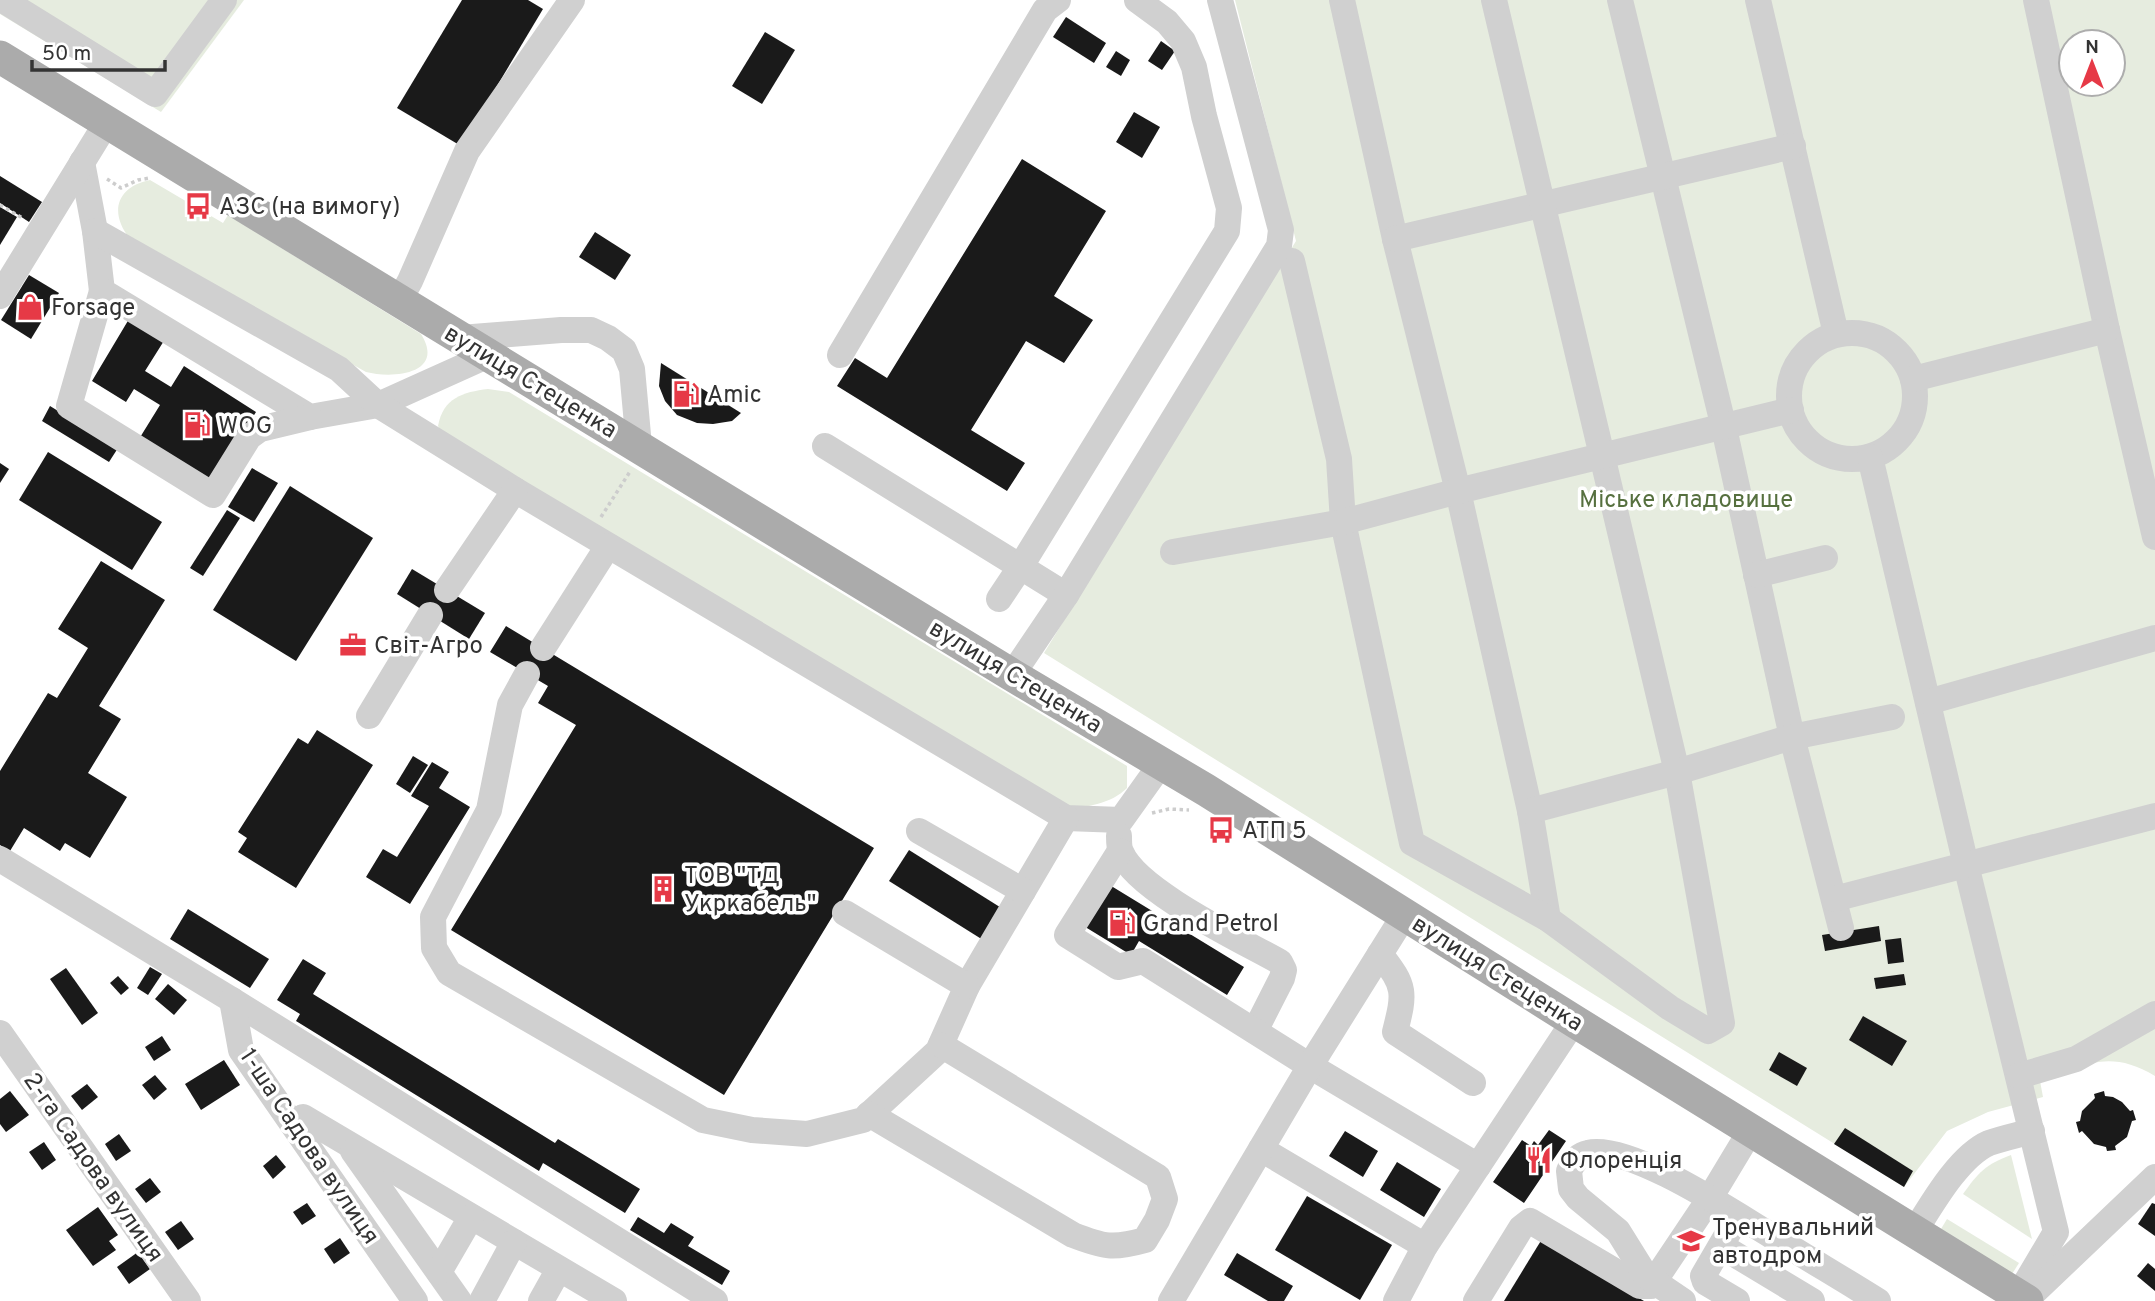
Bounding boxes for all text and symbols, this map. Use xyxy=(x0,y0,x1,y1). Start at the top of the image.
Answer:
scale bar xyxy=(32,28,164,72)
north arrow xyxy=(2057,28,2127,98)
text: N xyxy=(2085,36,2099,60)
text: 50 m xyxy=(42,41,91,68)
bus stop icon: АЗС (на вимогу) xyxy=(183,191,213,221)
place label: АЗС (на вимогу) xyxy=(219,193,400,223)
shop icon: Forsage xyxy=(15,292,45,322)
place label: Forsage xyxy=(51,294,135,324)
street label: вулиця Стеценка xyxy=(438,319,622,446)
fuel station icon: Amic xyxy=(671,379,701,409)
place label: Amic xyxy=(707,381,762,411)
fuel station icon: WOG xyxy=(182,410,212,440)
place label: WOG xyxy=(218,412,272,442)
park label: Міське кладовище xyxy=(1579,486,1793,516)
street label: вулиця Стеценка xyxy=(923,614,1107,741)
office icon: Світ-Агро xyxy=(338,630,368,660)
place label: Світ-Агро xyxy=(374,632,483,662)
bus stop icon: АТП 5 xyxy=(1206,815,1236,845)
place label: АТП 5 xyxy=(1242,817,1307,847)
place label: ТОВ "ТД Укркабель" xyxy=(684,862,817,920)
building icon: ТОВ "ТД Укркабель" xyxy=(648,874,678,904)
fuel station icon: Grand Petrol xyxy=(1107,908,1137,938)
place label: Grand Petrol xyxy=(1143,910,1279,940)
street label: вулиця Стеценка xyxy=(1406,910,1588,1039)
street label: 1-ша Садова вулиця xyxy=(232,1044,385,1251)
street label: 2-га Садова вулиця xyxy=(16,1067,169,1269)
restaurant icon: Флоренція xyxy=(1524,1145,1554,1175)
place label: Флоренція xyxy=(1560,1147,1682,1177)
place label: Тренувальний автодром xyxy=(1712,1214,1874,1272)
school or university icon: Тренувальний автодром xyxy=(1676,1226,1706,1256)

